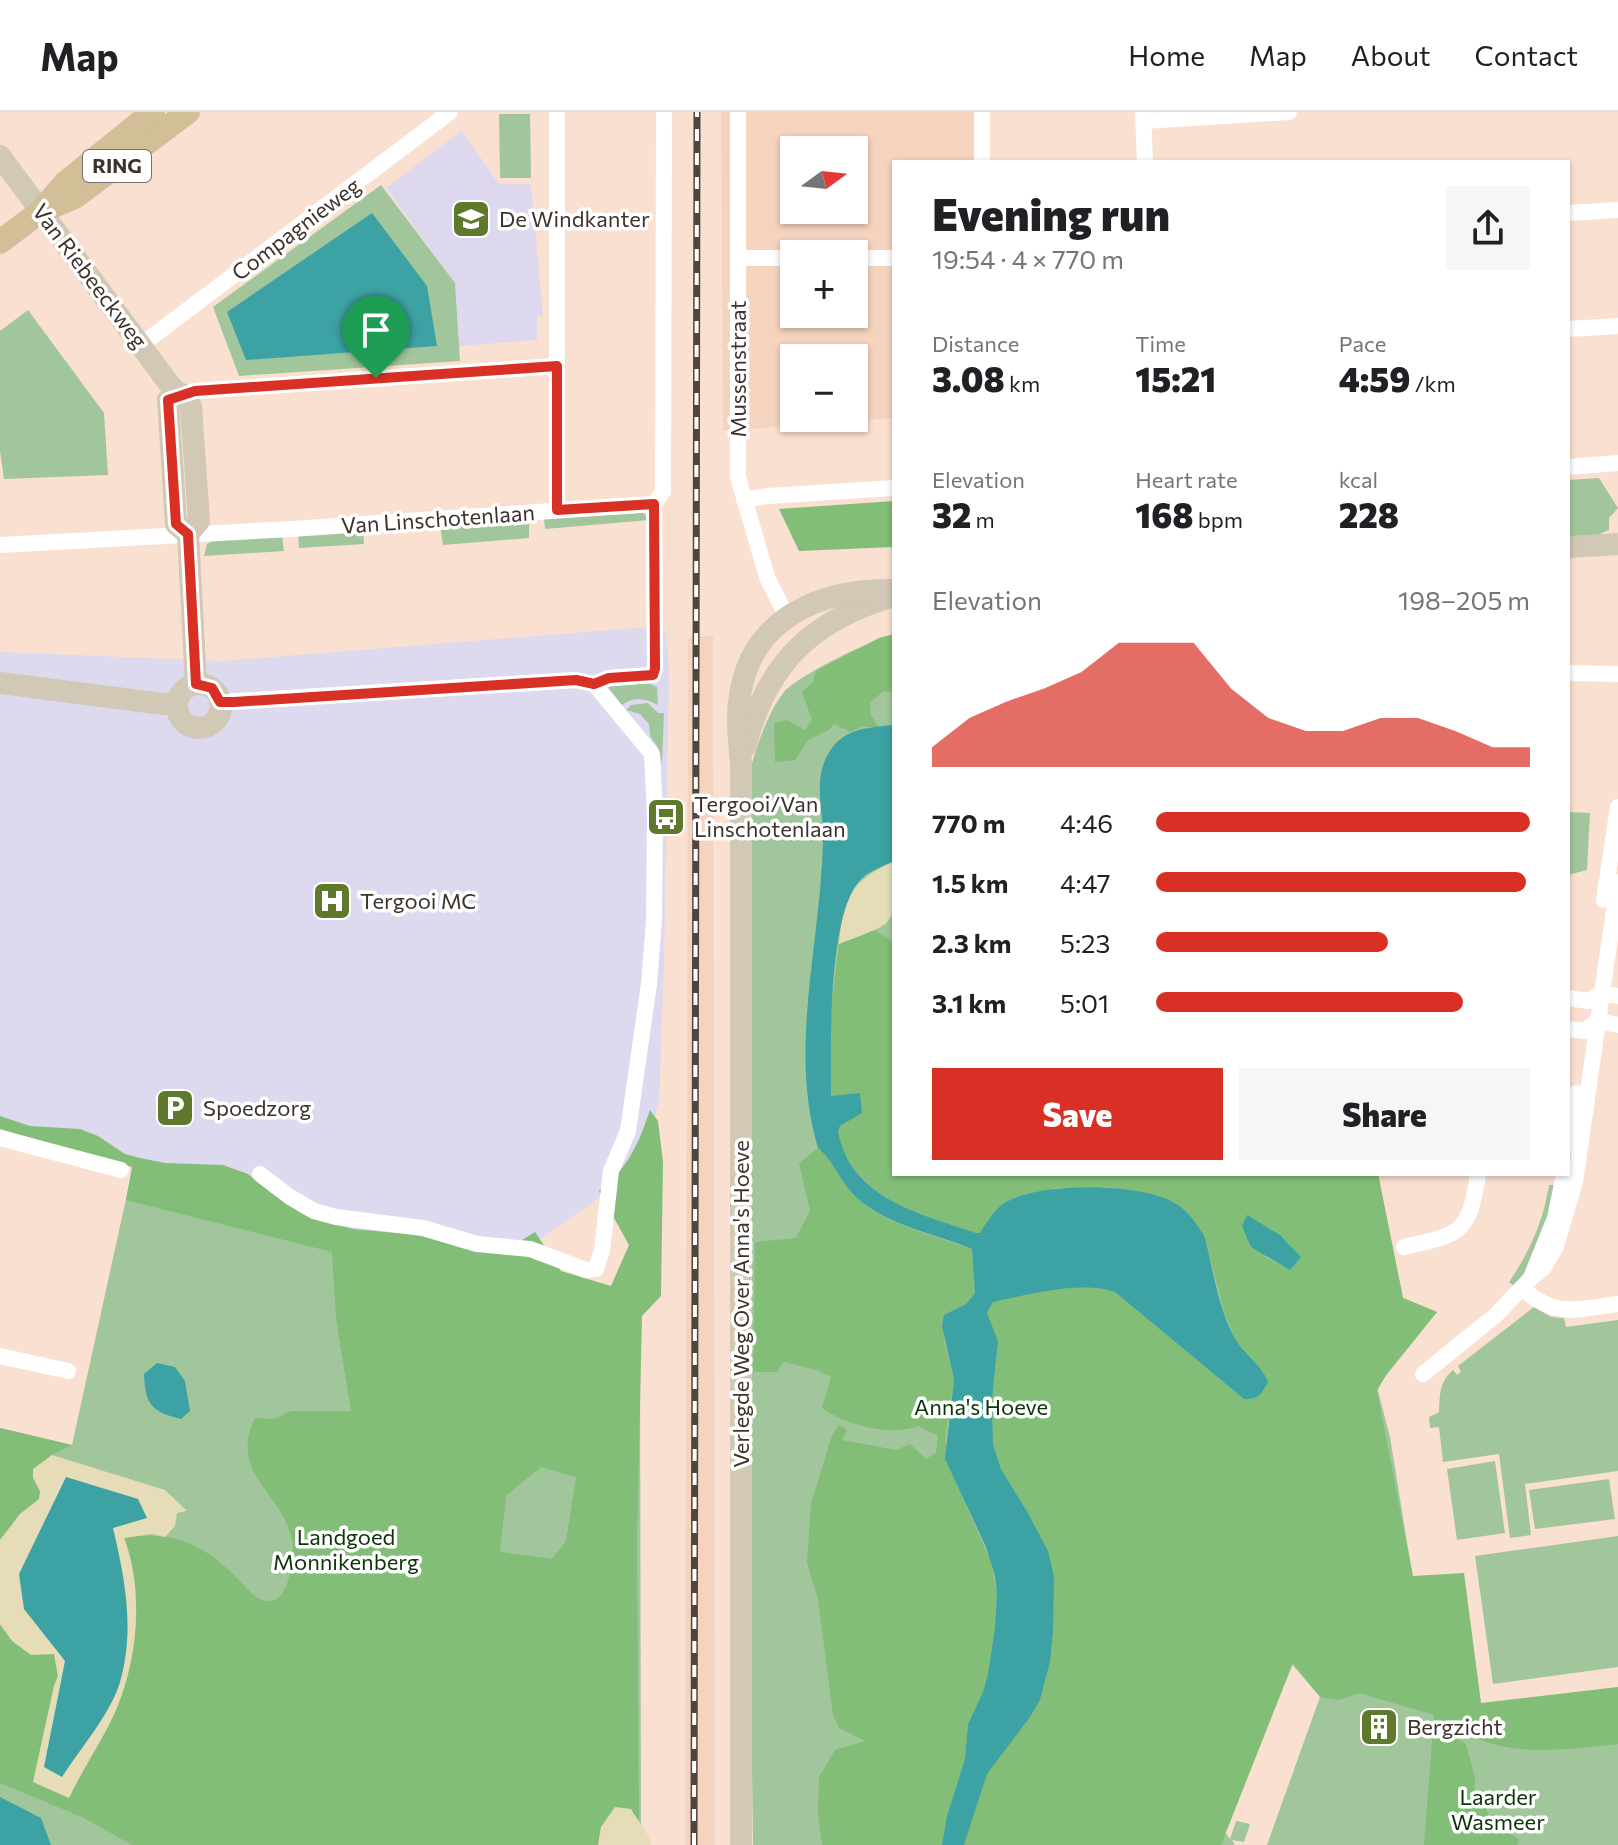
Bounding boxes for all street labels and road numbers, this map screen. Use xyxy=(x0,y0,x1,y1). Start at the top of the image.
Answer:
road number: RING xyxy=(83,150,151,182)
street label: Compagnieweg xyxy=(226,171,365,286)
street label: Van Riebeeckweg xyxy=(27,198,154,353)
street label: Mussenstraat xyxy=(724,300,751,438)
street label: Van Linschotenlaan xyxy=(340,498,536,539)
street label: Verlegde Weg Over Anna's Hoeve xyxy=(727,1140,754,1468)

